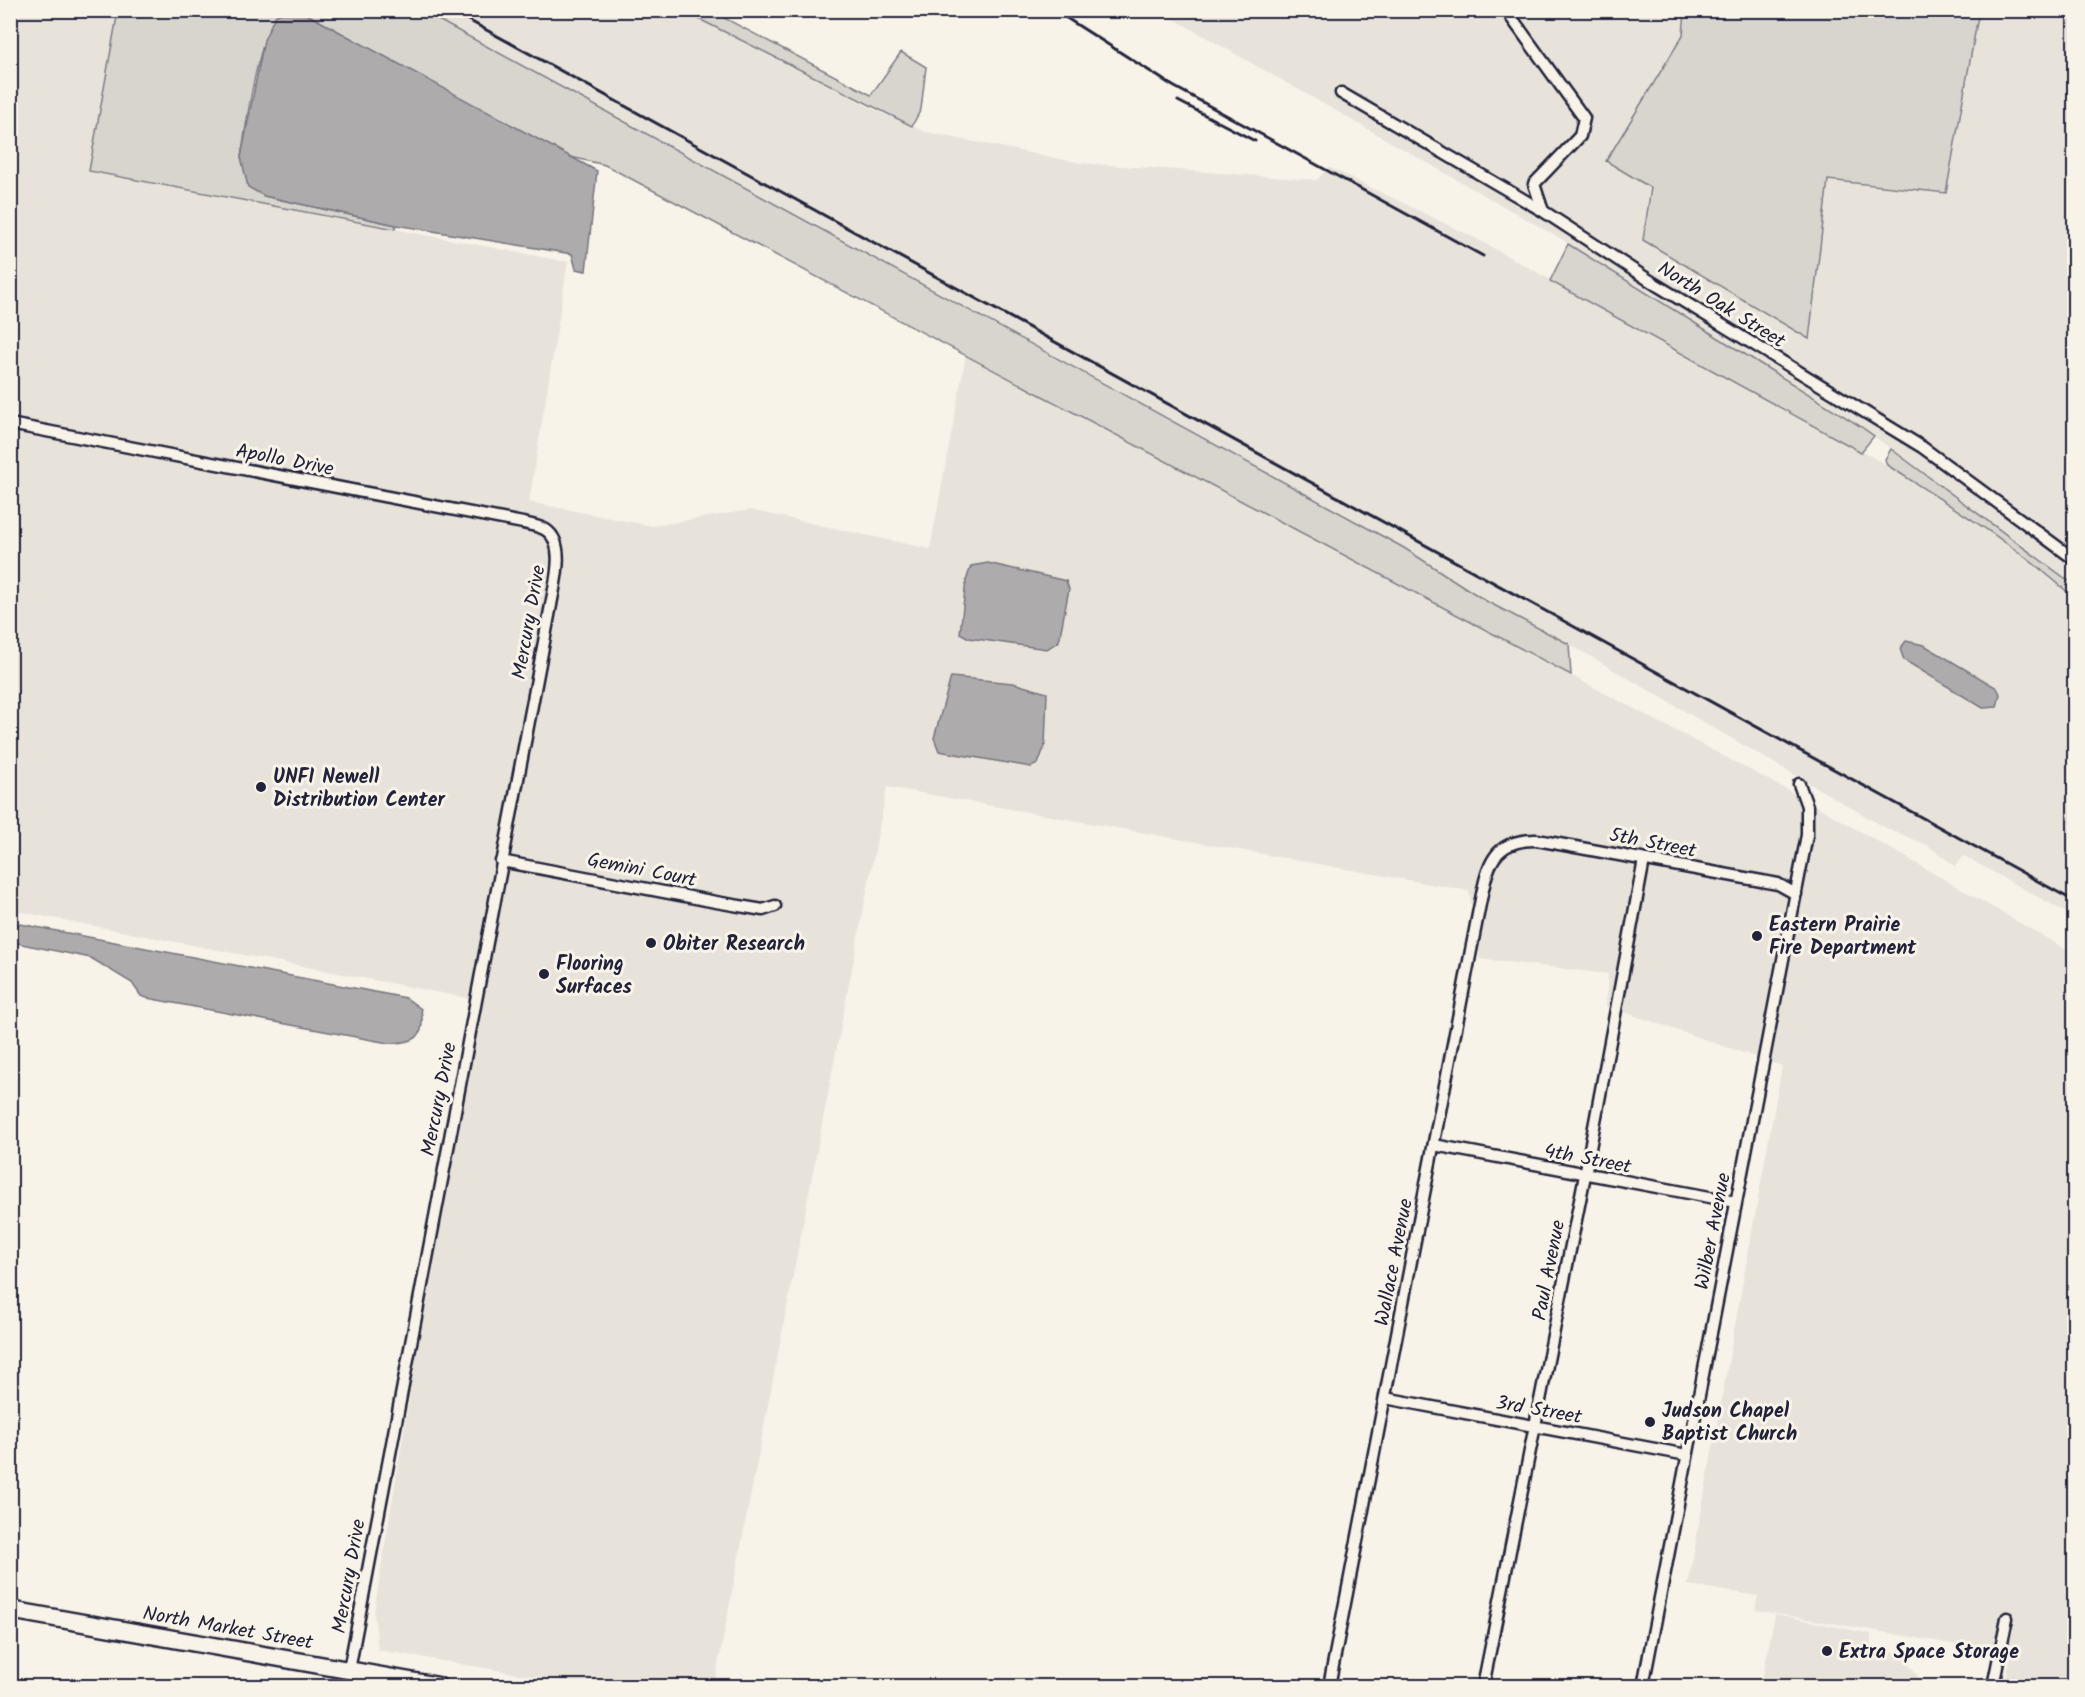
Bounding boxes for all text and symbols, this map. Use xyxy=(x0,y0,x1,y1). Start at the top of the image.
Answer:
street label: North Oak Street xyxy=(1651,254,1791,358)
street label: Apollo Drive xyxy=(233,436,336,486)
street label: Mercury Drive xyxy=(504,563,556,682)
place label: UNFI Newell Distribution Center xyxy=(273,762,445,817)
marker: UNFI Newell Distribution Center xyxy=(254,780,268,794)
street label: 5th Street xyxy=(1606,820,1699,868)
street label: Gemini Court xyxy=(584,845,699,897)
place label: Eastern Prairie Fire Department xyxy=(1769,910,1917,965)
place label: Obiter Research xyxy=(663,929,805,961)
marker: Eastern Prairie Fire Department xyxy=(1750,929,1764,943)
marker: Obiter Research xyxy=(644,936,658,950)
place label: Flooring Surfaces xyxy=(556,949,632,1004)
marker: Flooring Surfaces xyxy=(537,967,551,981)
street label: Mercury Drive xyxy=(413,1040,467,1159)
street label: 4th Street xyxy=(1541,1136,1634,1184)
street label: Wilber Avenue xyxy=(1687,1170,1741,1293)
street label: Wallace Avenue xyxy=(1367,1196,1423,1329)
street label: Paul Avenue xyxy=(1525,1217,1575,1323)
street label: 3rd Street xyxy=(1493,1388,1584,1434)
place label: Judson Chapel Baptist Church xyxy=(1662,1396,1797,1451)
marker: Judson Chapel Baptist Church xyxy=(1643,1415,1657,1429)
street label: Mercury Drive xyxy=(324,1517,376,1636)
street label: North Market Street xyxy=(140,1598,316,1660)
place label: Extra Space Storage xyxy=(1839,1637,2019,1669)
marker: Extra Space Storage xyxy=(1820,1644,1834,1658)

